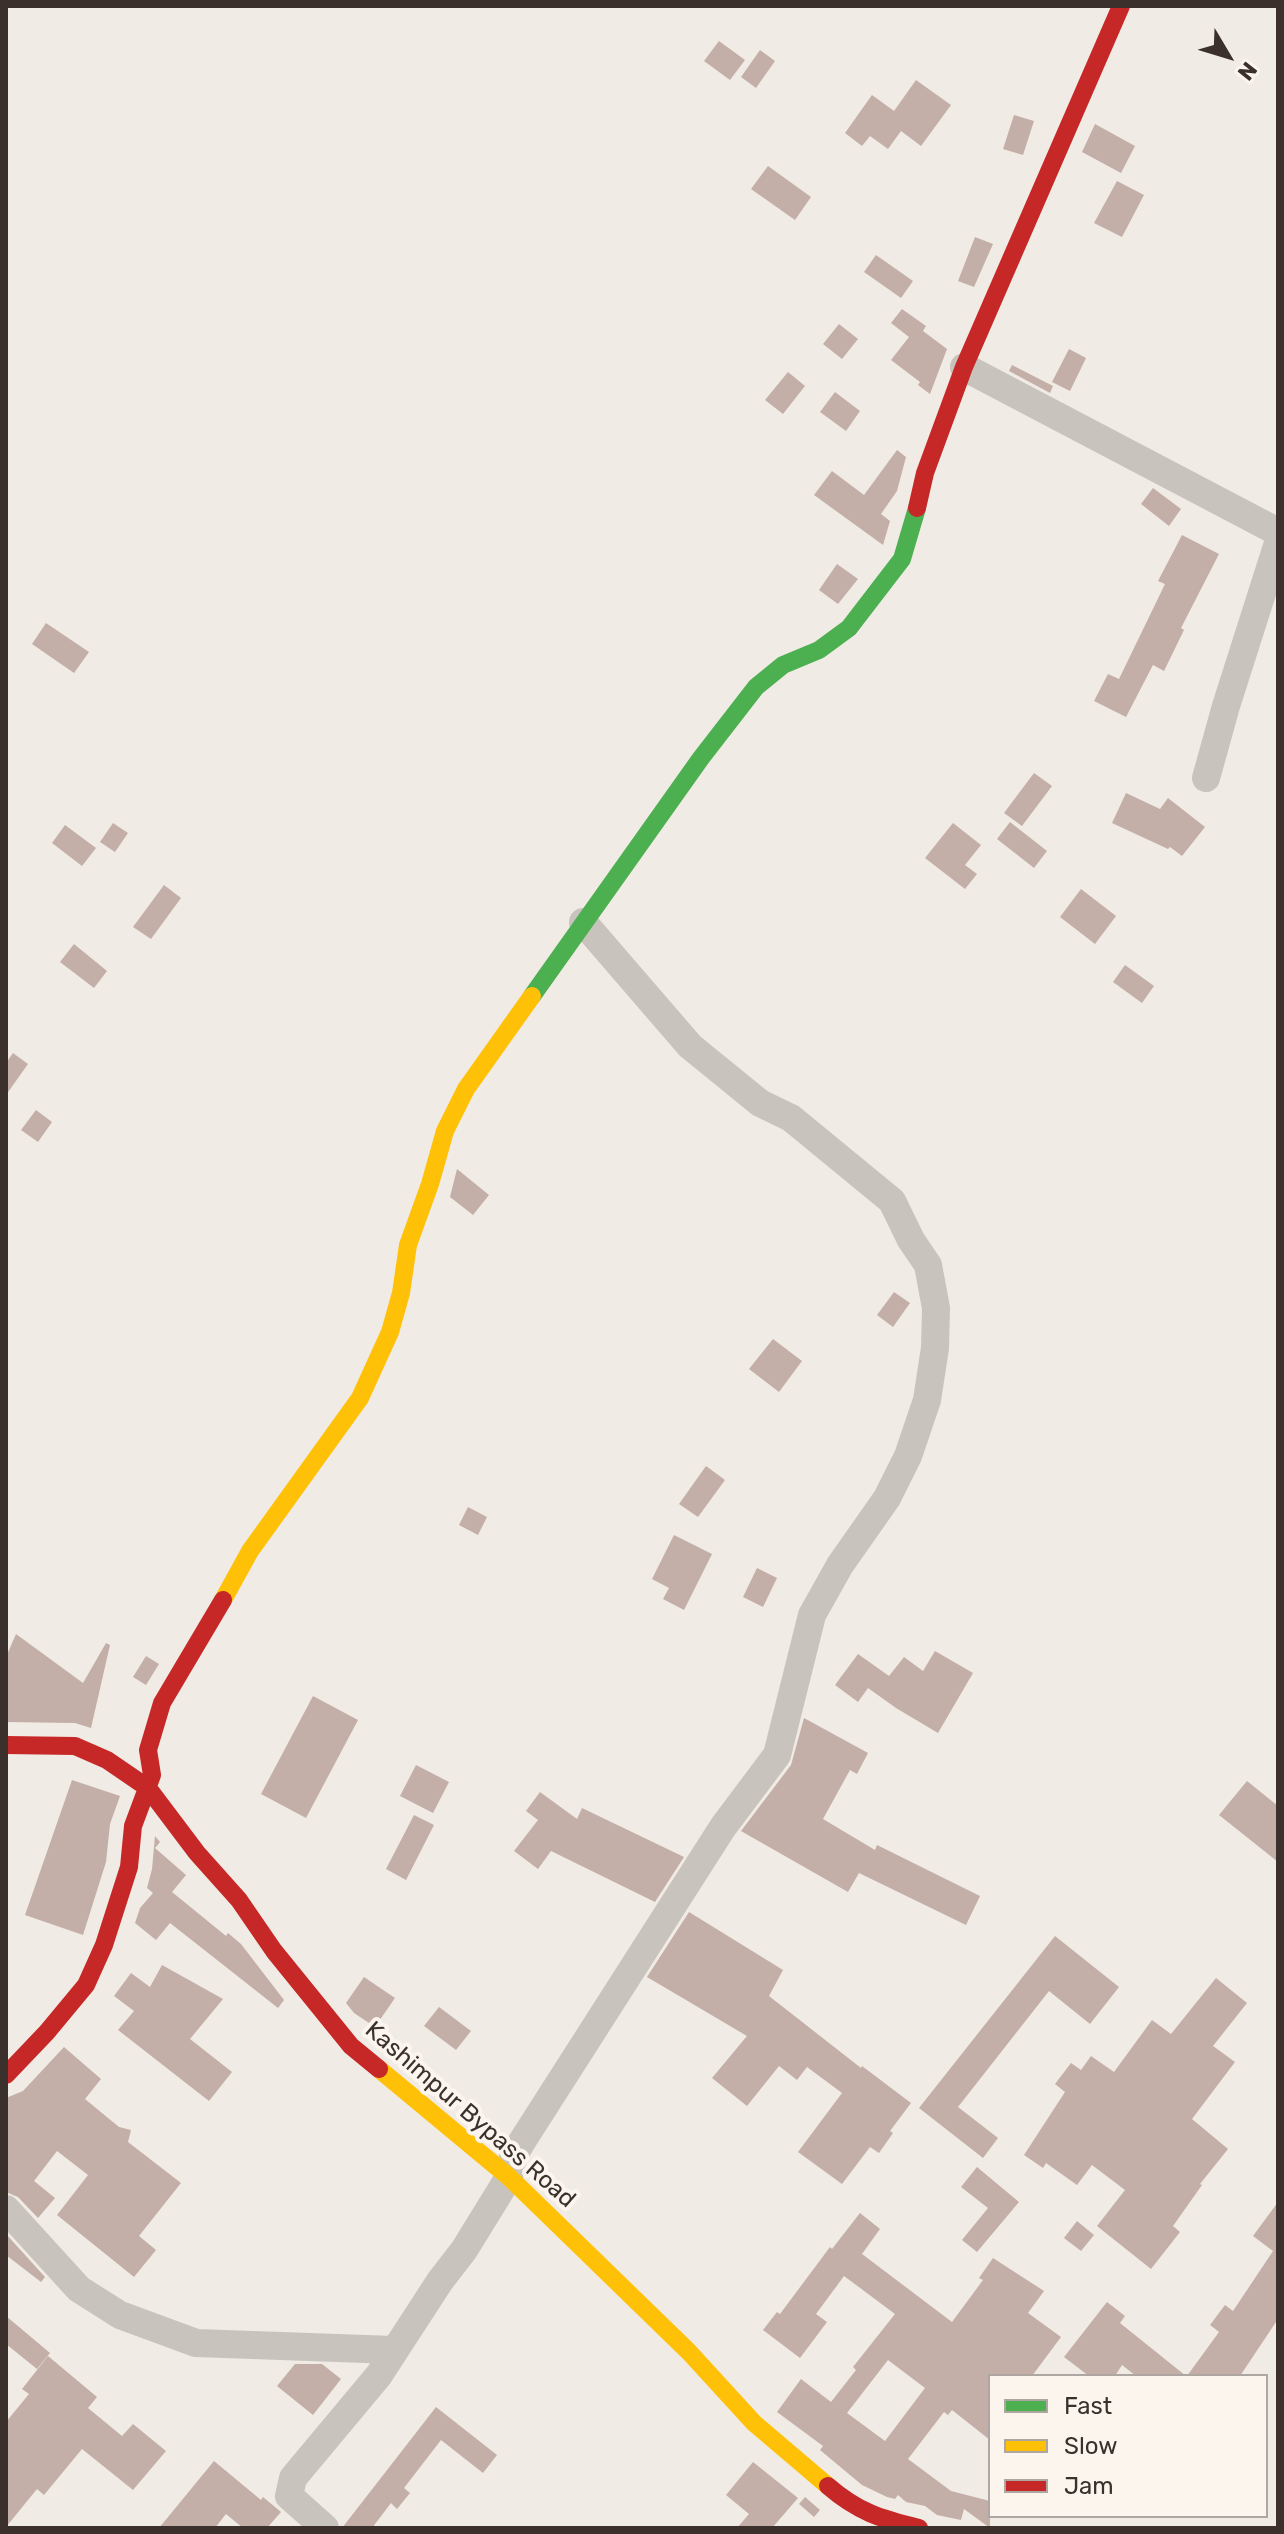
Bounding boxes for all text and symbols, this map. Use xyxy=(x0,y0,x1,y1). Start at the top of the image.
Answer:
north arrow xyxy=(1188,16,1268,96)
text: N xyxy=(1232,57,1263,86)
street label: Kashimpur Bypass Road xyxy=(359,2016,581,2214)
legend xyxy=(988,2374,1268,2518)
text: Fast xyxy=(1064,2392,1112,2420)
text: Slow xyxy=(1064,2432,1117,2460)
text: Jam xyxy=(1064,2472,1114,2500)

